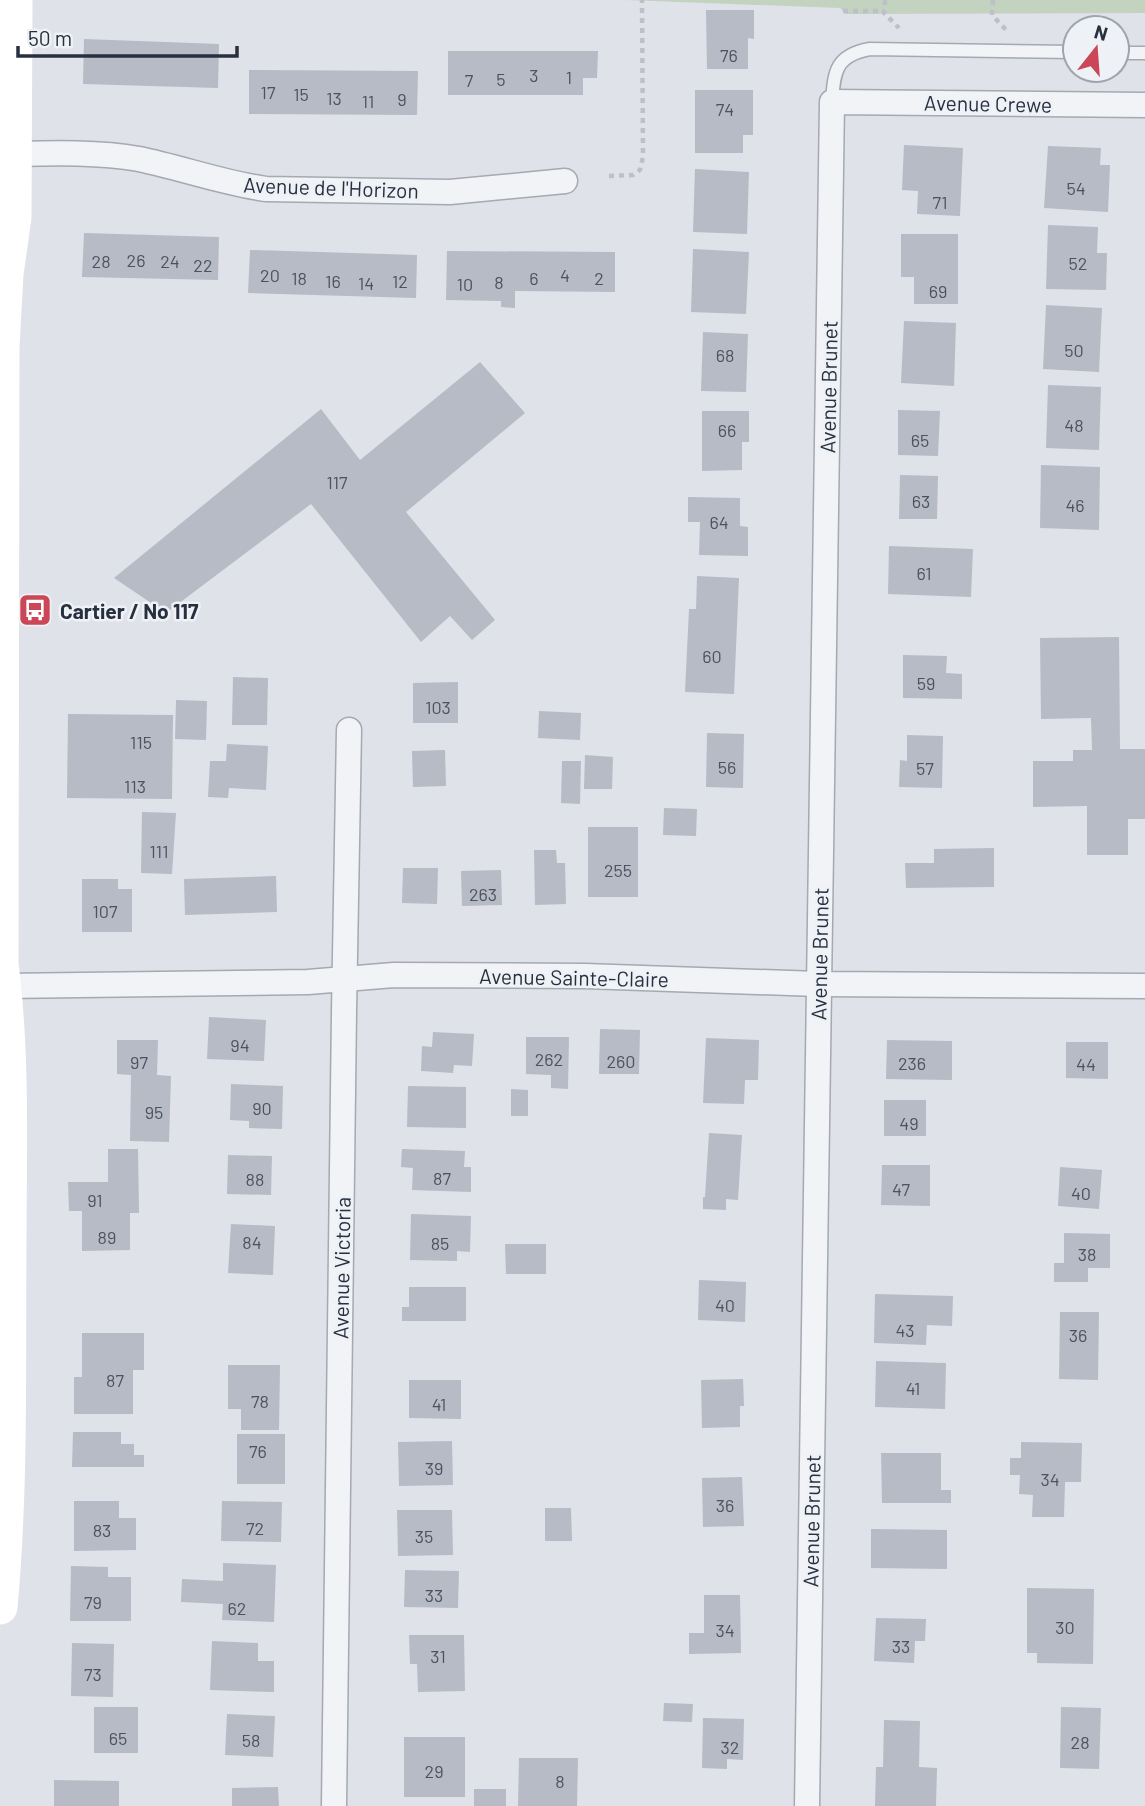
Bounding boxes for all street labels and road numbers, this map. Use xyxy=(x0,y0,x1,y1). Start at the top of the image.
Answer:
street label: Avenue Crewe xyxy=(924,89,1052,117)
street label: Avenue de l'Horizon xyxy=(243,171,419,203)
street label: Avenue Brunet xyxy=(814,320,842,454)
street label: Avenue Brunet xyxy=(805,887,833,1021)
street label: Avenue Sainte-Claire xyxy=(479,963,669,991)
street label: Avenue Victoria xyxy=(327,1197,355,1339)
street label: Avenue Brunet xyxy=(797,1454,825,1588)

